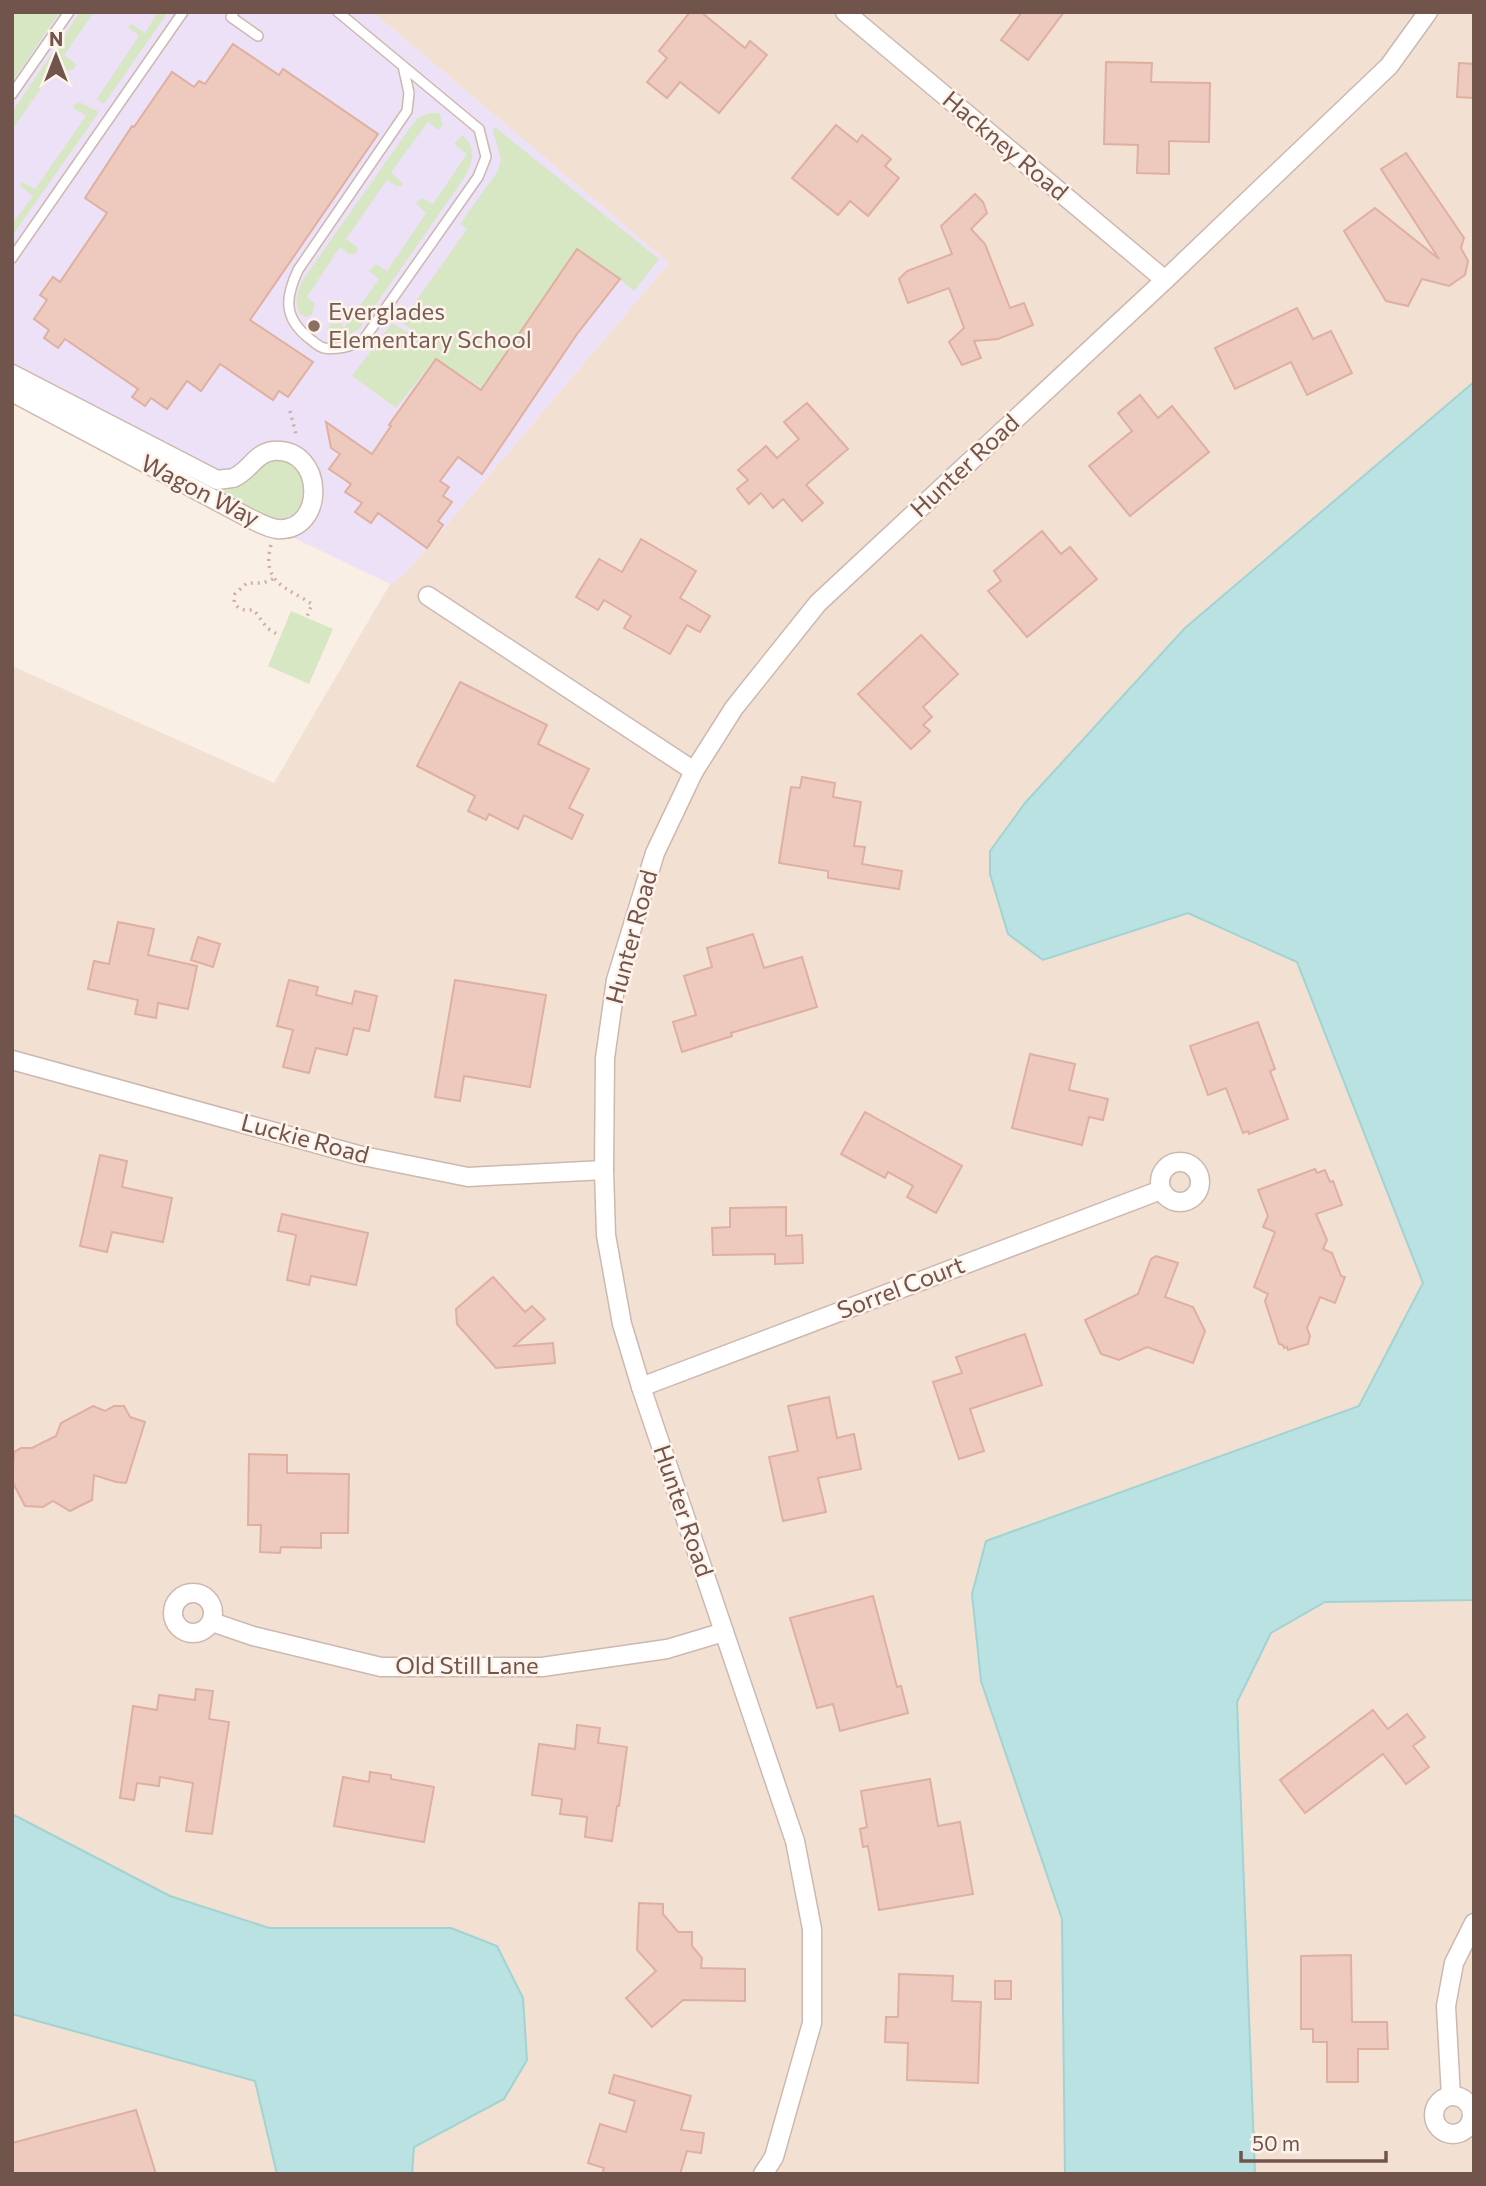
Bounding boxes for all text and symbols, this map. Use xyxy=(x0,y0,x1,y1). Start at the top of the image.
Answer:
north arrow xyxy=(21,21,91,91)
text: N xyxy=(49,27,63,50)
street label: Hackney Road xyxy=(937,84,1074,206)
place label: Everglades Elementary School xyxy=(328,296,532,353)
marker: Everglades Elementary School xyxy=(306,318,322,334)
street label: Hunter Road xyxy=(904,407,1024,522)
street label: Wagon Way xyxy=(137,447,265,532)
street label: Hunter Road xyxy=(599,866,662,1007)
street label: Luckie Road xyxy=(238,1107,373,1169)
street label: Sorrel Court xyxy=(833,1249,968,1324)
street label: Hunter Road xyxy=(648,1441,721,1580)
street label: Old Still Lane xyxy=(395,1650,539,1679)
scale bar xyxy=(1241,2120,1386,2164)
text: 50 m xyxy=(1252,2130,1300,2155)

